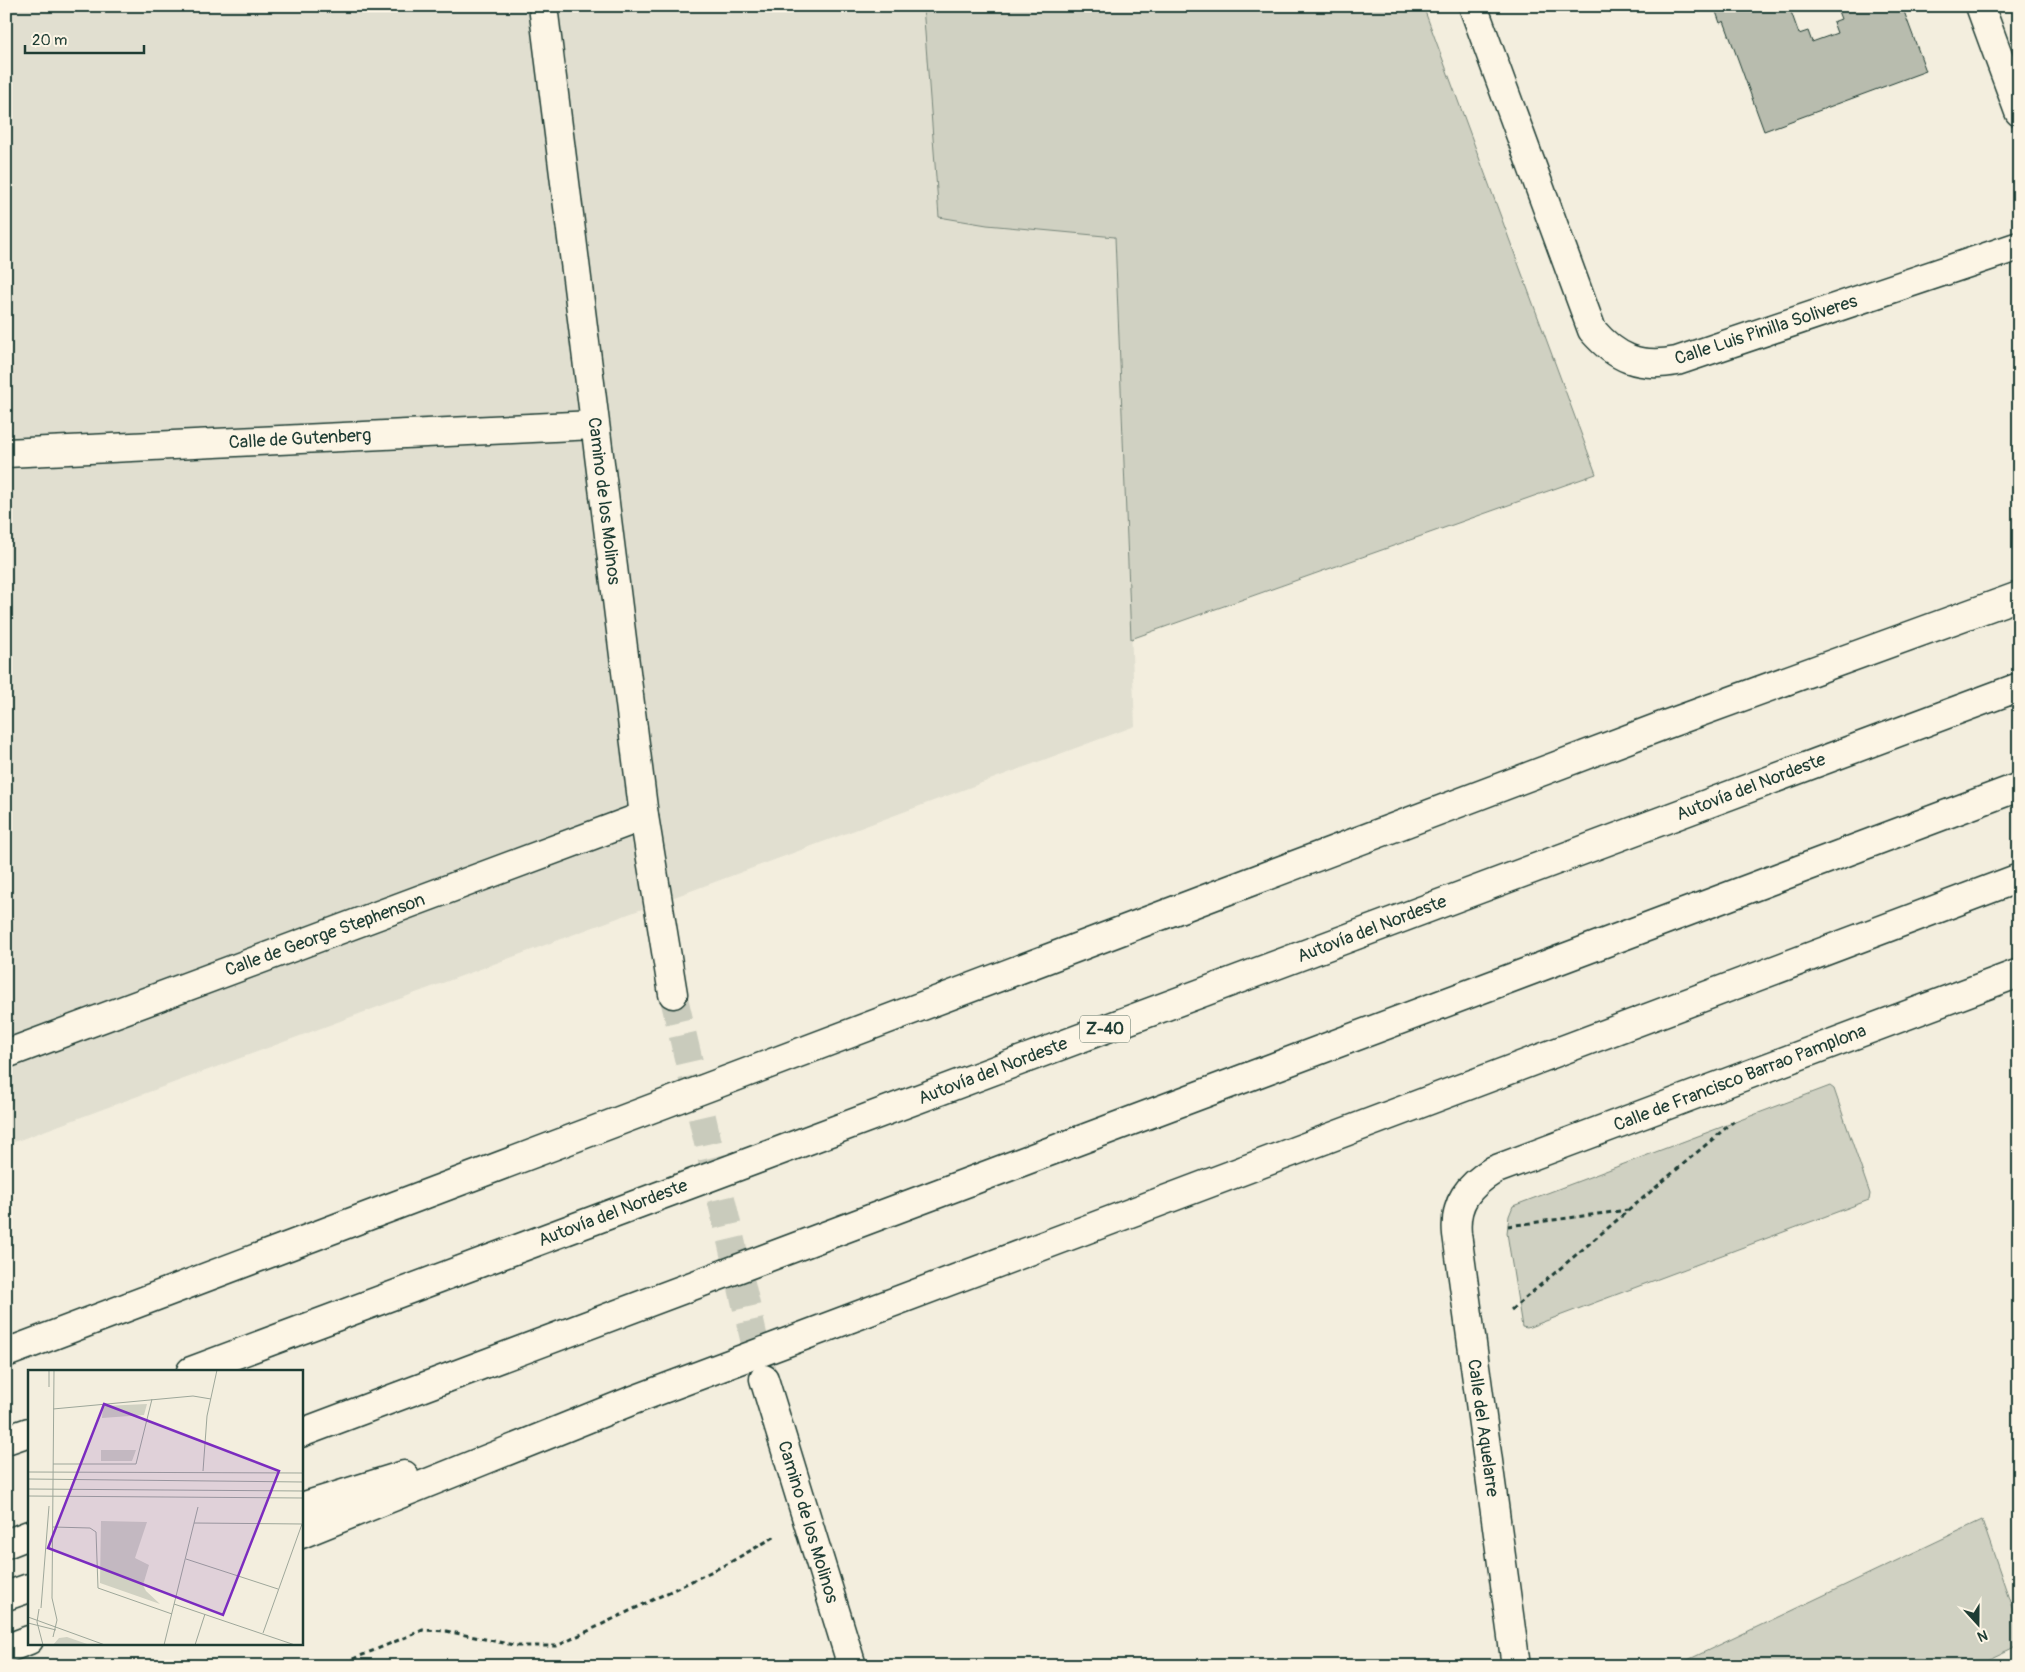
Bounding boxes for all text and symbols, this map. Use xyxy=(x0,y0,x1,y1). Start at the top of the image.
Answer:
scale bar xyxy=(25,22,144,54)
text: 20 m xyxy=(32,31,67,50)
street label: Calle Luis Pinilla Soliveres xyxy=(1672,290,1860,370)
street label: Camino de los Molinos xyxy=(582,416,626,586)
street label: Calle de Gutenberg xyxy=(228,424,372,454)
street label: Autovía del Nordeste xyxy=(1673,748,1829,826)
street label: Calle de George Stephenson xyxy=(222,888,428,982)
street label: Autovía del Nordeste xyxy=(1294,890,1450,968)
road number: Z-40 xyxy=(1080,1016,1130,1042)
street label: Calle de Francisco Barrao Pamplona xyxy=(1610,1019,1870,1137)
street label: Autovía del Nordeste xyxy=(915,1032,1071,1110)
street label: Autovía del Nordeste xyxy=(535,1174,691,1252)
street label: Calle del Aquelarre xyxy=(1462,1358,1504,1499)
inset map xyxy=(28,1370,302,1644)
street label: Camino de los Molinos xyxy=(772,1438,844,1606)
north arrow xyxy=(1952,1600,2002,1650)
text: N xyxy=(1975,1626,1990,1645)

